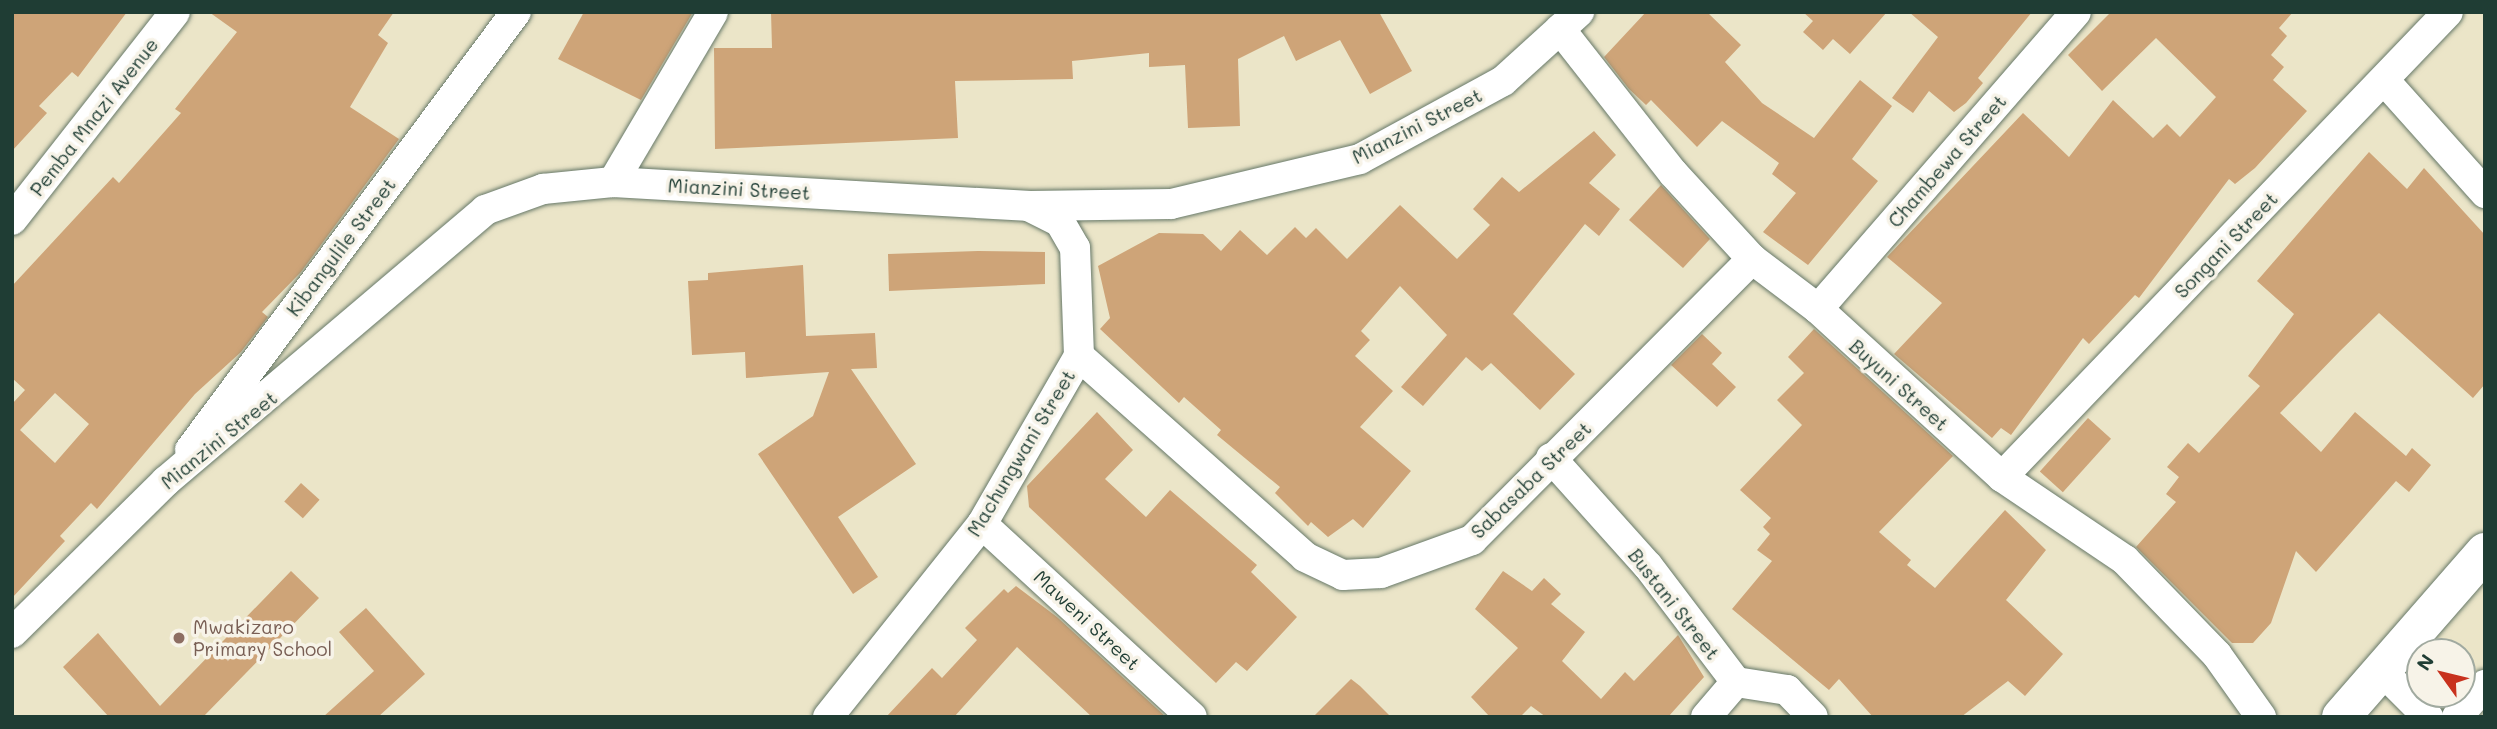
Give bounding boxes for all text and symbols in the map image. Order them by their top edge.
street label: Pemba Mnazi Avenue [25,33,163,201]
street label: Mianzini Street [1348,83,1486,169]
street label: Chambewa Street [1883,90,2011,232]
street label: Kibangulile Street [282,173,400,321]
street label: Mianzini Street [667,174,811,204]
street label: Songani Street [2170,187,2282,303]
street label: Buyuni Street [1845,335,1953,435]
street label: Machungwani Street [962,366,1080,540]
street label: Mianzini Street [156,386,282,494]
street label: Sabasaba Street [1466,417,1596,543]
street label: Bustani Street [1624,544,1724,664]
street label: Maweni Street [1029,565,1145,675]
place label: Mwakizaro Primary School [193,616,332,660]
marker: Mwakizaro Primary School [171,630,187,646]
north arrow [2406,638,2476,708]
text: N [2410,649,2439,675]

